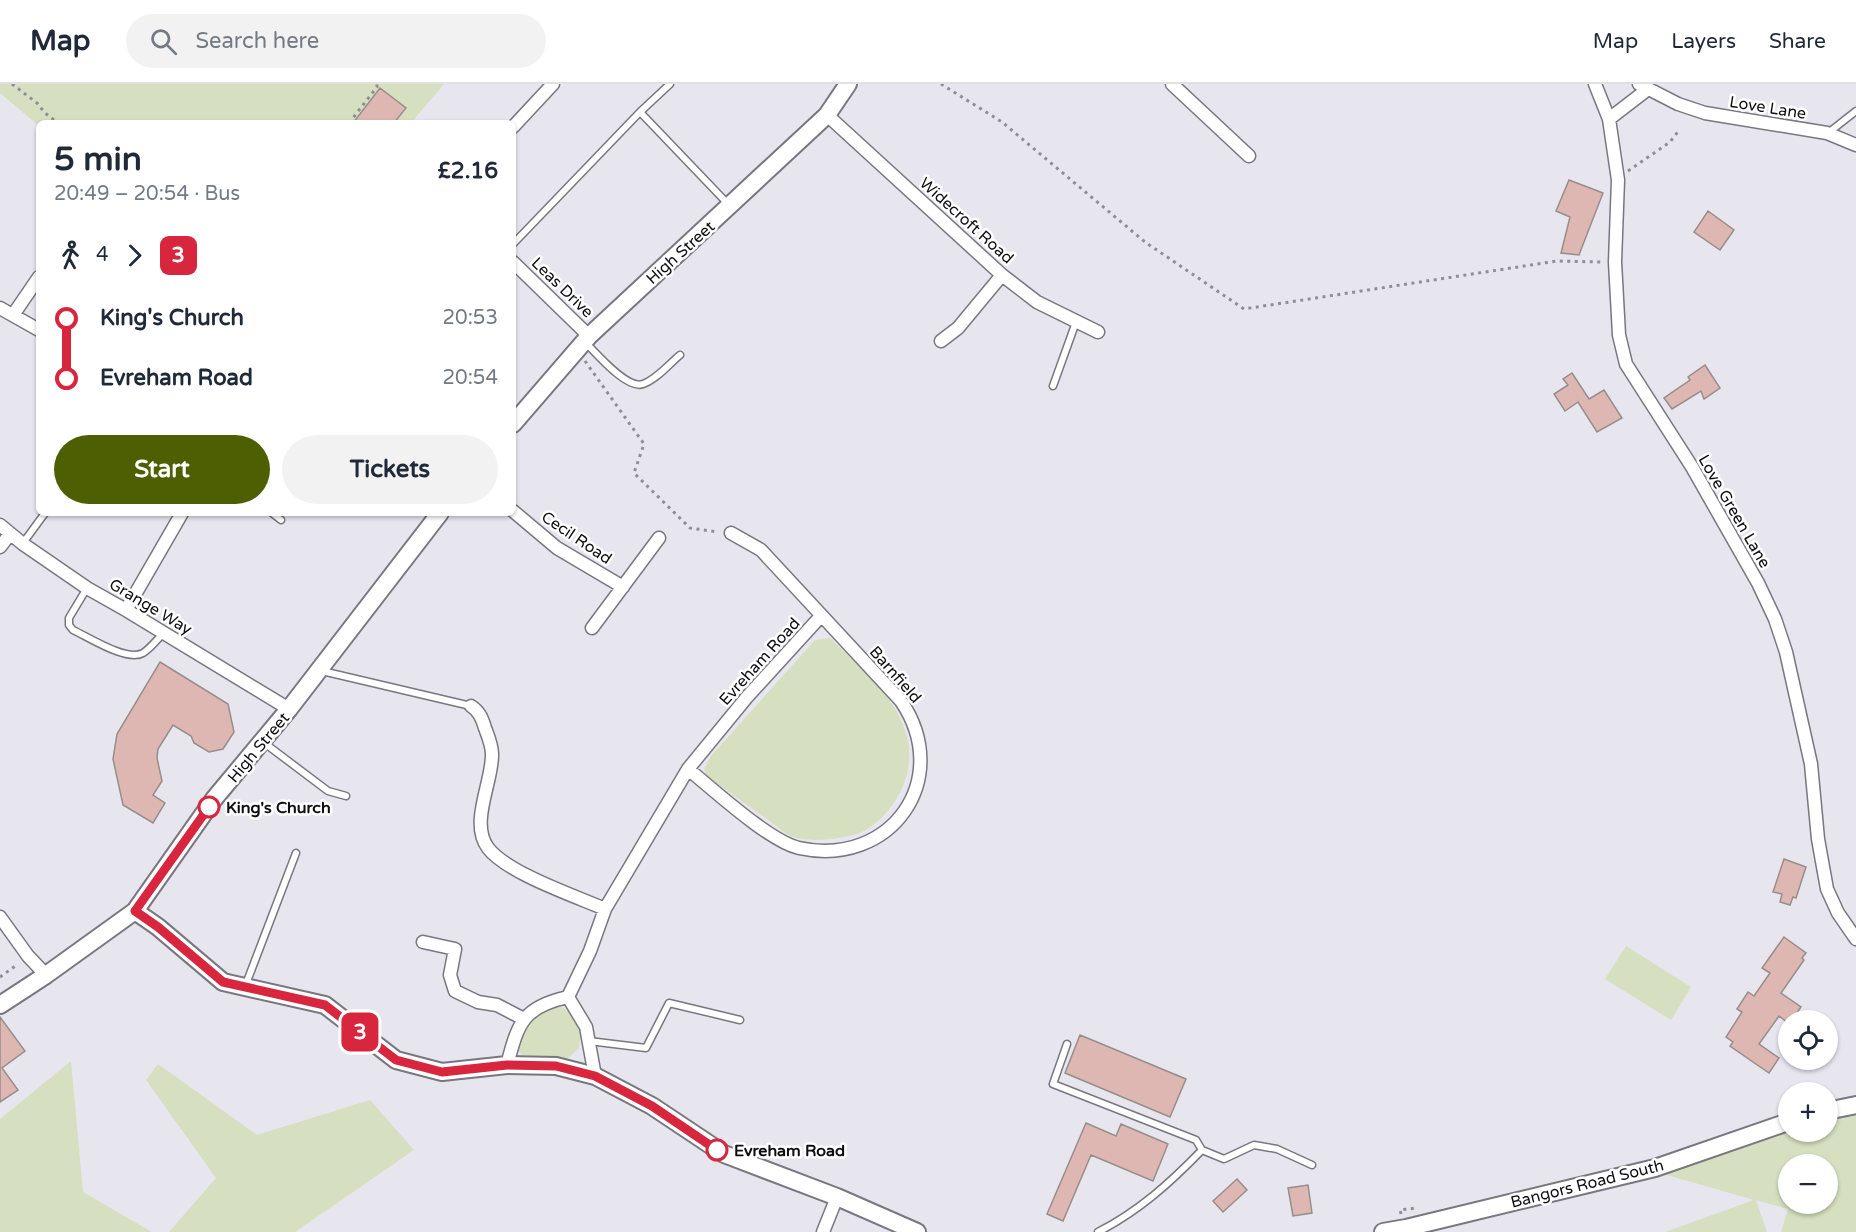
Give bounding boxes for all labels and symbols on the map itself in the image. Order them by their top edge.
street label: Love Lane [1728,92,1808,124]
street label: Widecroft Road [915,173,1017,268]
street label: High Street [642,217,719,289]
street label: Leas Drive [527,253,597,322]
street label: Love Green Lane [1694,451,1775,572]
street label: Cecil Road [537,507,616,569]
street label: Grange Way [105,574,196,640]
street label: Evreham Road [715,614,804,710]
street label: Barnfield [865,642,925,707]
street label: High Street [224,708,294,787]
marker: King's Church [198,796,220,818]
place label: King's Church [226,798,331,818]
line badge: 3 [340,1012,380,1052]
marker: Evreham Road [706,1139,728,1161]
place label: Evreham Road [734,1141,845,1161]
street label: Bangors Road South [1509,1155,1666,1213]

